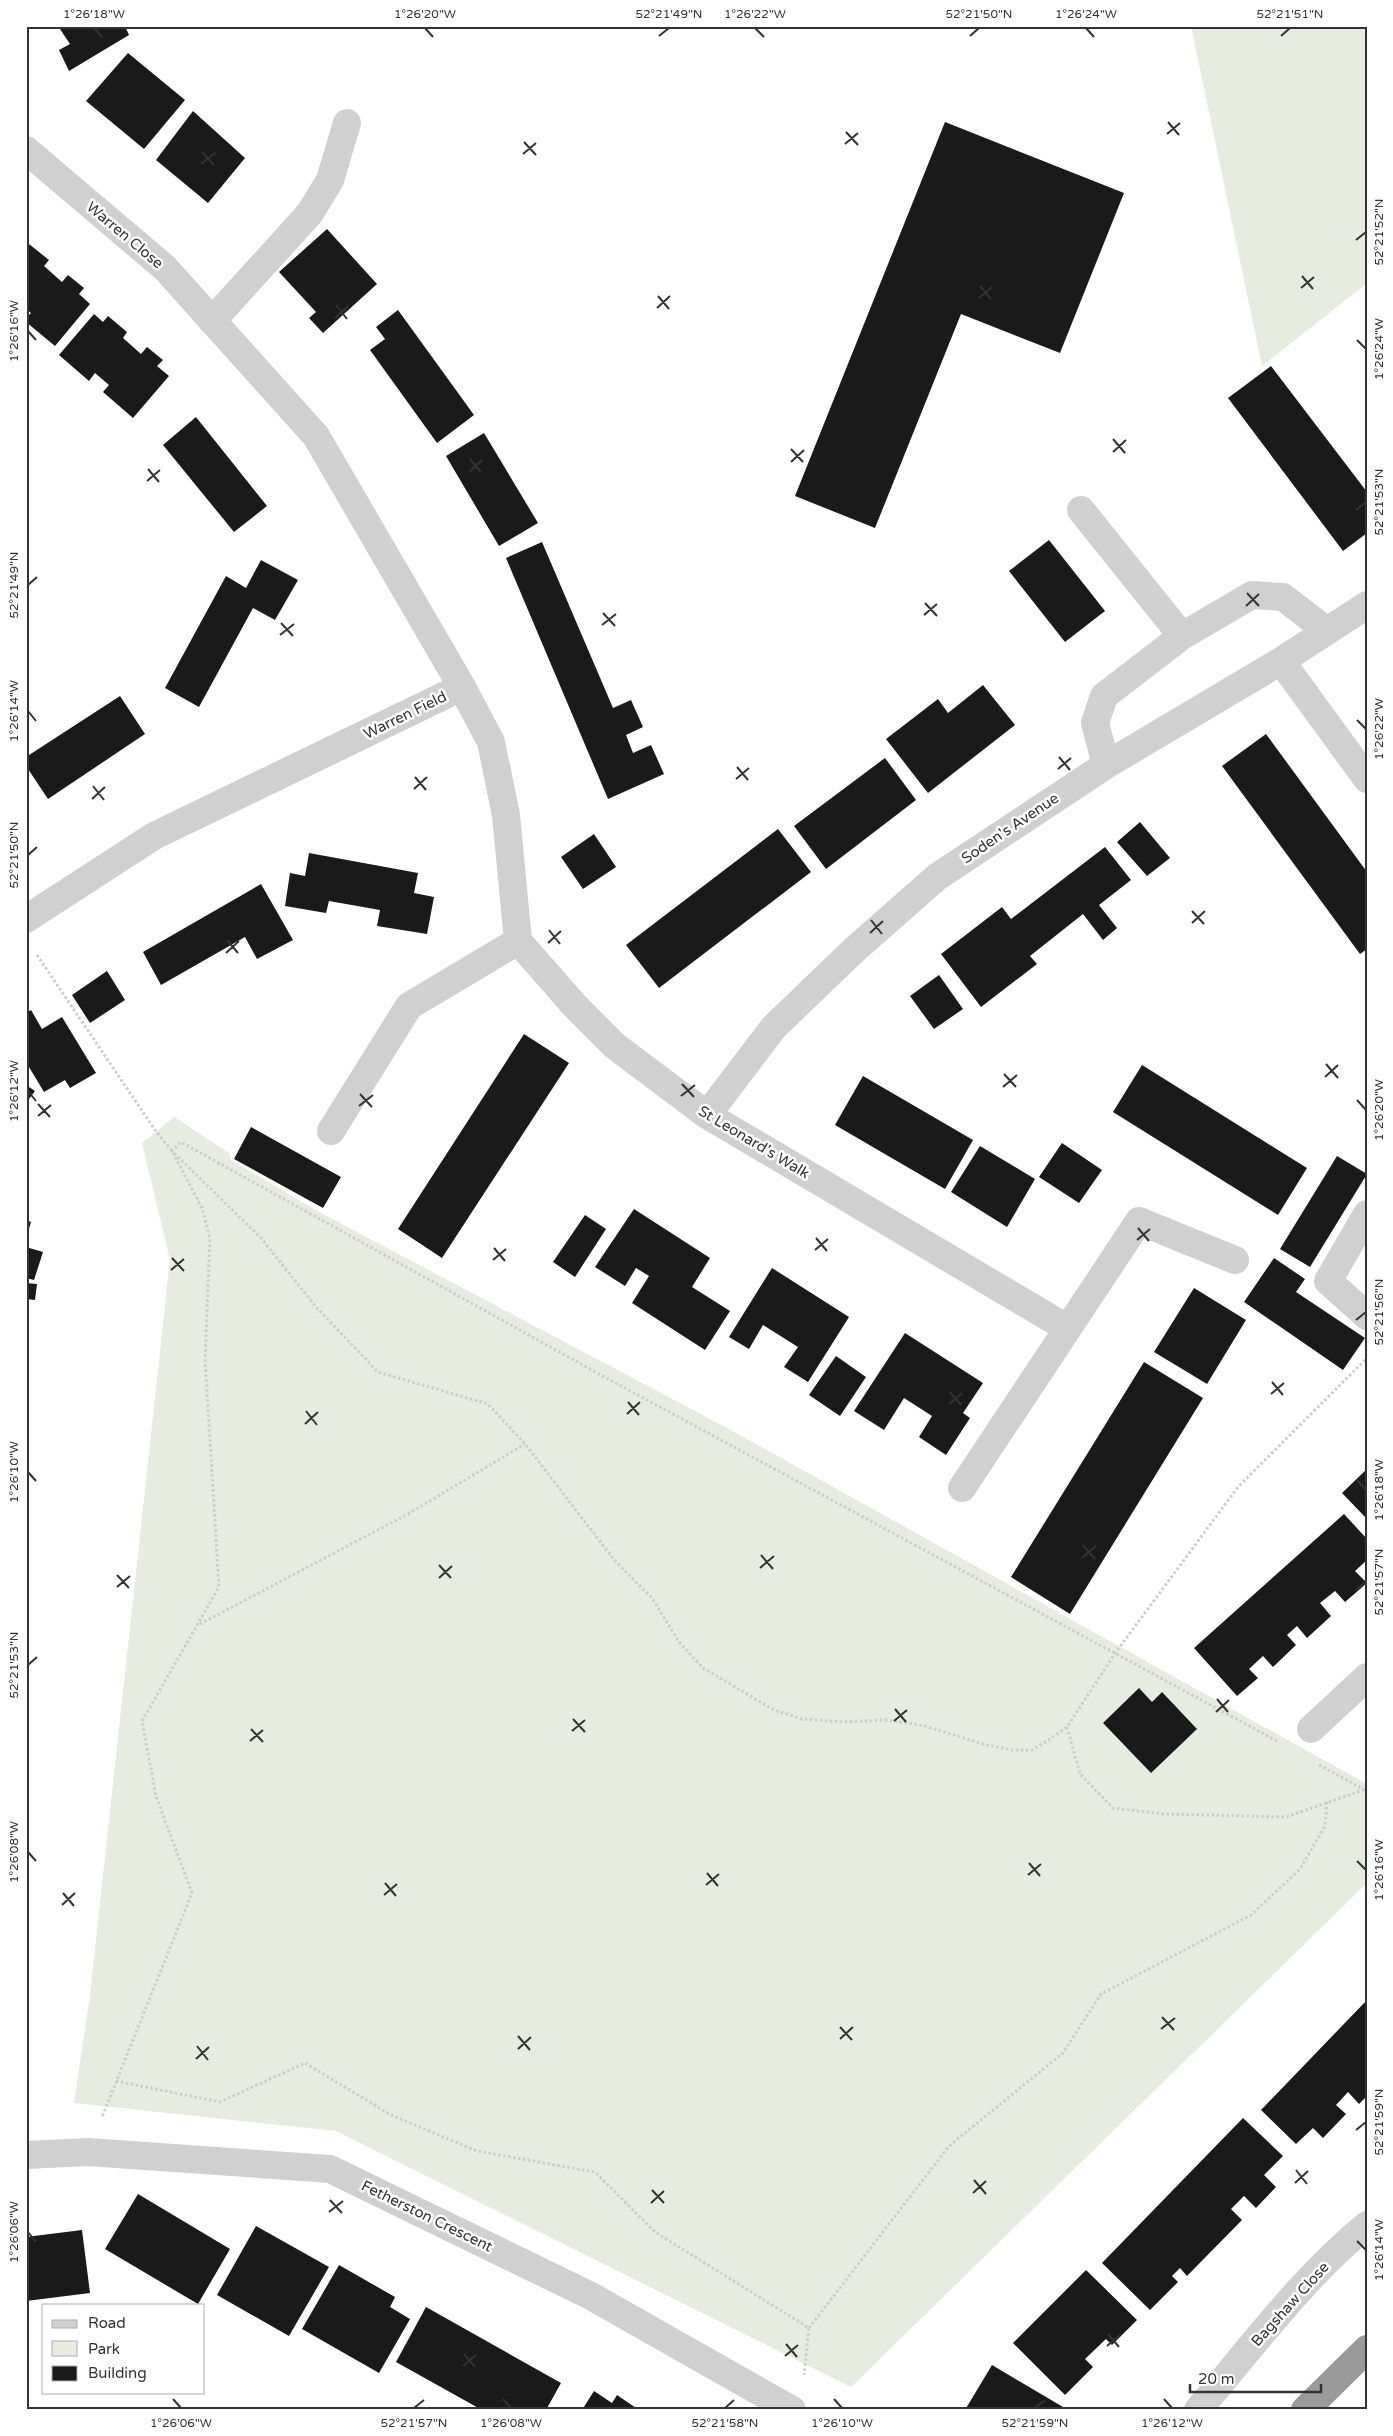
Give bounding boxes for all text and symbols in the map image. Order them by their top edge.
text: 1°26'18"W [63,7,125,21]
text: 1°26'20"W [394,7,456,21]
text: 52°21'49"N [636,7,703,21]
text: 1°26'22"W [724,7,786,21]
text: 52°21'50"N [946,7,1013,21]
text: 1°26'24"W [1055,7,1117,21]
text: 52°21'51"N [1257,7,1324,21]
street label: Warren Close [83,198,167,272]
text: 52°21'52"N [1372,199,1386,266]
text: 1°26'16"W [7,300,21,362]
text: 1°26'24"W [1372,318,1386,380]
text: 52°21'53"N [1372,469,1386,536]
text: 52°21'49"N [7,552,21,619]
text: 1°26'14"W [7,680,21,742]
street label: Warren Field [361,687,449,743]
text: 1°26'22"W [1372,698,1386,760]
street label: Soden's Avenue [958,789,1062,867]
text: 52°21'50"N [7,822,21,889]
text: 1°26'12"W [7,1060,21,1122]
text: 1°26'20"W [1372,1079,1386,1141]
street label: St Leonard's Walk [695,1102,813,1182]
text: 52°21'56"N [1372,1279,1386,1346]
text: 1°26'10"W [7,1441,21,1503]
text: 1°26'18"W [1372,1459,1386,1521]
text: 52°21'57"N [1372,1549,1386,1616]
text: 52°21'53"N [7,1632,21,1699]
text: 1°26'08"W [7,1821,21,1883]
text: 1°26'16"W [1372,1839,1386,1901]
text: 52°21'59"N [1372,2089,1386,2156]
street label: Fetherston Crescent [358,2176,496,2256]
text: 1°26'06"W [7,2201,21,2263]
text: 1°26'14"W [1372,2219,1386,2281]
street label: Bagshaw Close [1247,2258,1333,2350]
legend [42,2304,205,2394]
text: Road [88,2314,126,2332]
text: Park [88,2340,120,2358]
scale bar [1190,2361,1322,2393]
text: Building [88,2364,147,2382]
text: 20 m [1198,2370,1235,2388]
text: 1°26'06"W [150,2416,212,2430]
text: 52°21'57"N [381,2416,448,2430]
text: 1°26'08"W [480,2416,542,2430]
text: 52°21'58"N [692,2416,759,2430]
text: 1°26'10"W [811,2416,873,2430]
text: 52°21'59"N [1002,2416,1069,2430]
text: 1°26'12"W [1141,2416,1203,2430]

